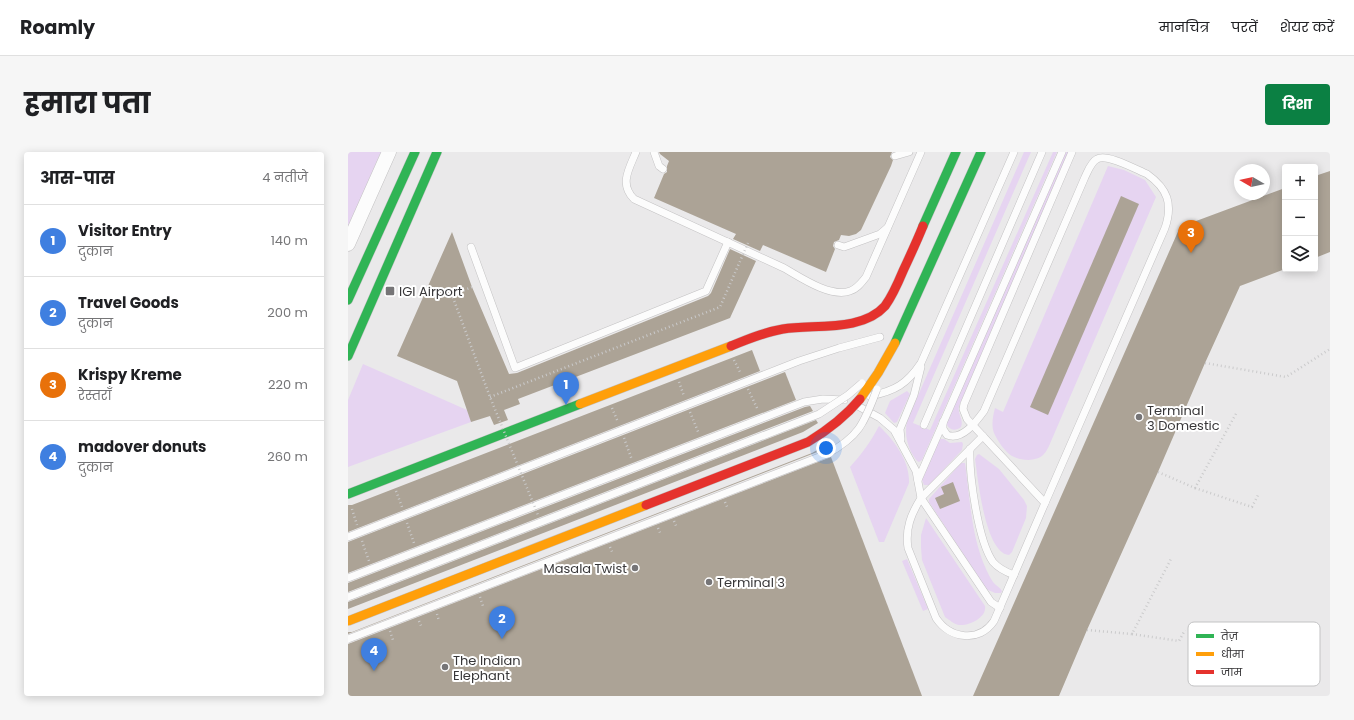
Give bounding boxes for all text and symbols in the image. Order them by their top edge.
text: Roamly [20,14,95,41]
text: मानचित्र [1159,17,1209,37]
text: परतें [1231,17,1258,37]
text: शेयर करें [1280,17,1334,37]
text: हमारा पता [24,84,150,123]
button: दिशा [1265,84,1330,125]
north arrow [1234,164,1270,200]
map controls [1282,164,1318,272]
button: + [1282,164,1318,200]
text: आस-पास [40,166,115,190]
text: 4 नतीजे [262,168,308,187]
button: − [1282,200,1318,236]
text: Visitor Entry [78,220,172,241]
pin: 3 [1178,220,1204,253]
text: 1 [51,231,55,250]
text: 140 m [271,231,308,250]
button: layers [1282,236,1318,272]
text: दुकान [78,242,113,261]
place label: IGI Airport [399,282,463,301]
marker: IGI Airport [384,285,396,297]
text: Travel Goods [78,292,179,313]
text: 2 [49,303,57,322]
text: 200 m [267,303,308,322]
text: दुकान [78,314,113,333]
text: Krispy Kreme [78,364,182,385]
pin: 1 [553,372,579,405]
text: 3 [49,375,57,394]
text: 220 m [268,375,308,394]
text: रेस्तराँ [78,386,112,405]
place label: Terminal 3 Domestic [1147,401,1220,435]
marker: Terminal 3 Domestic [1134,412,1144,422]
text: madover donuts [78,436,206,457]
your location [816,438,836,458]
text: 4 [49,447,57,466]
text: 260 m [267,447,308,466]
text: दुकान [78,458,113,477]
place label: Masala Twist [544,559,627,578]
marker: Masala Twist [630,563,640,573]
place label: Terminal 3 [717,573,785,592]
marker: Terminal 3 [704,577,714,587]
pin: 2 [489,606,515,639]
legend [1188,622,1320,686]
text: तेज़ [1220,628,1239,644]
pin: 4 [361,638,387,671]
text: धीमा [1221,646,1245,662]
place label: The Indian Elephant [453,651,521,685]
marker: The Indian Elephant [440,662,450,672]
text: जाम [1220,664,1242,680]

